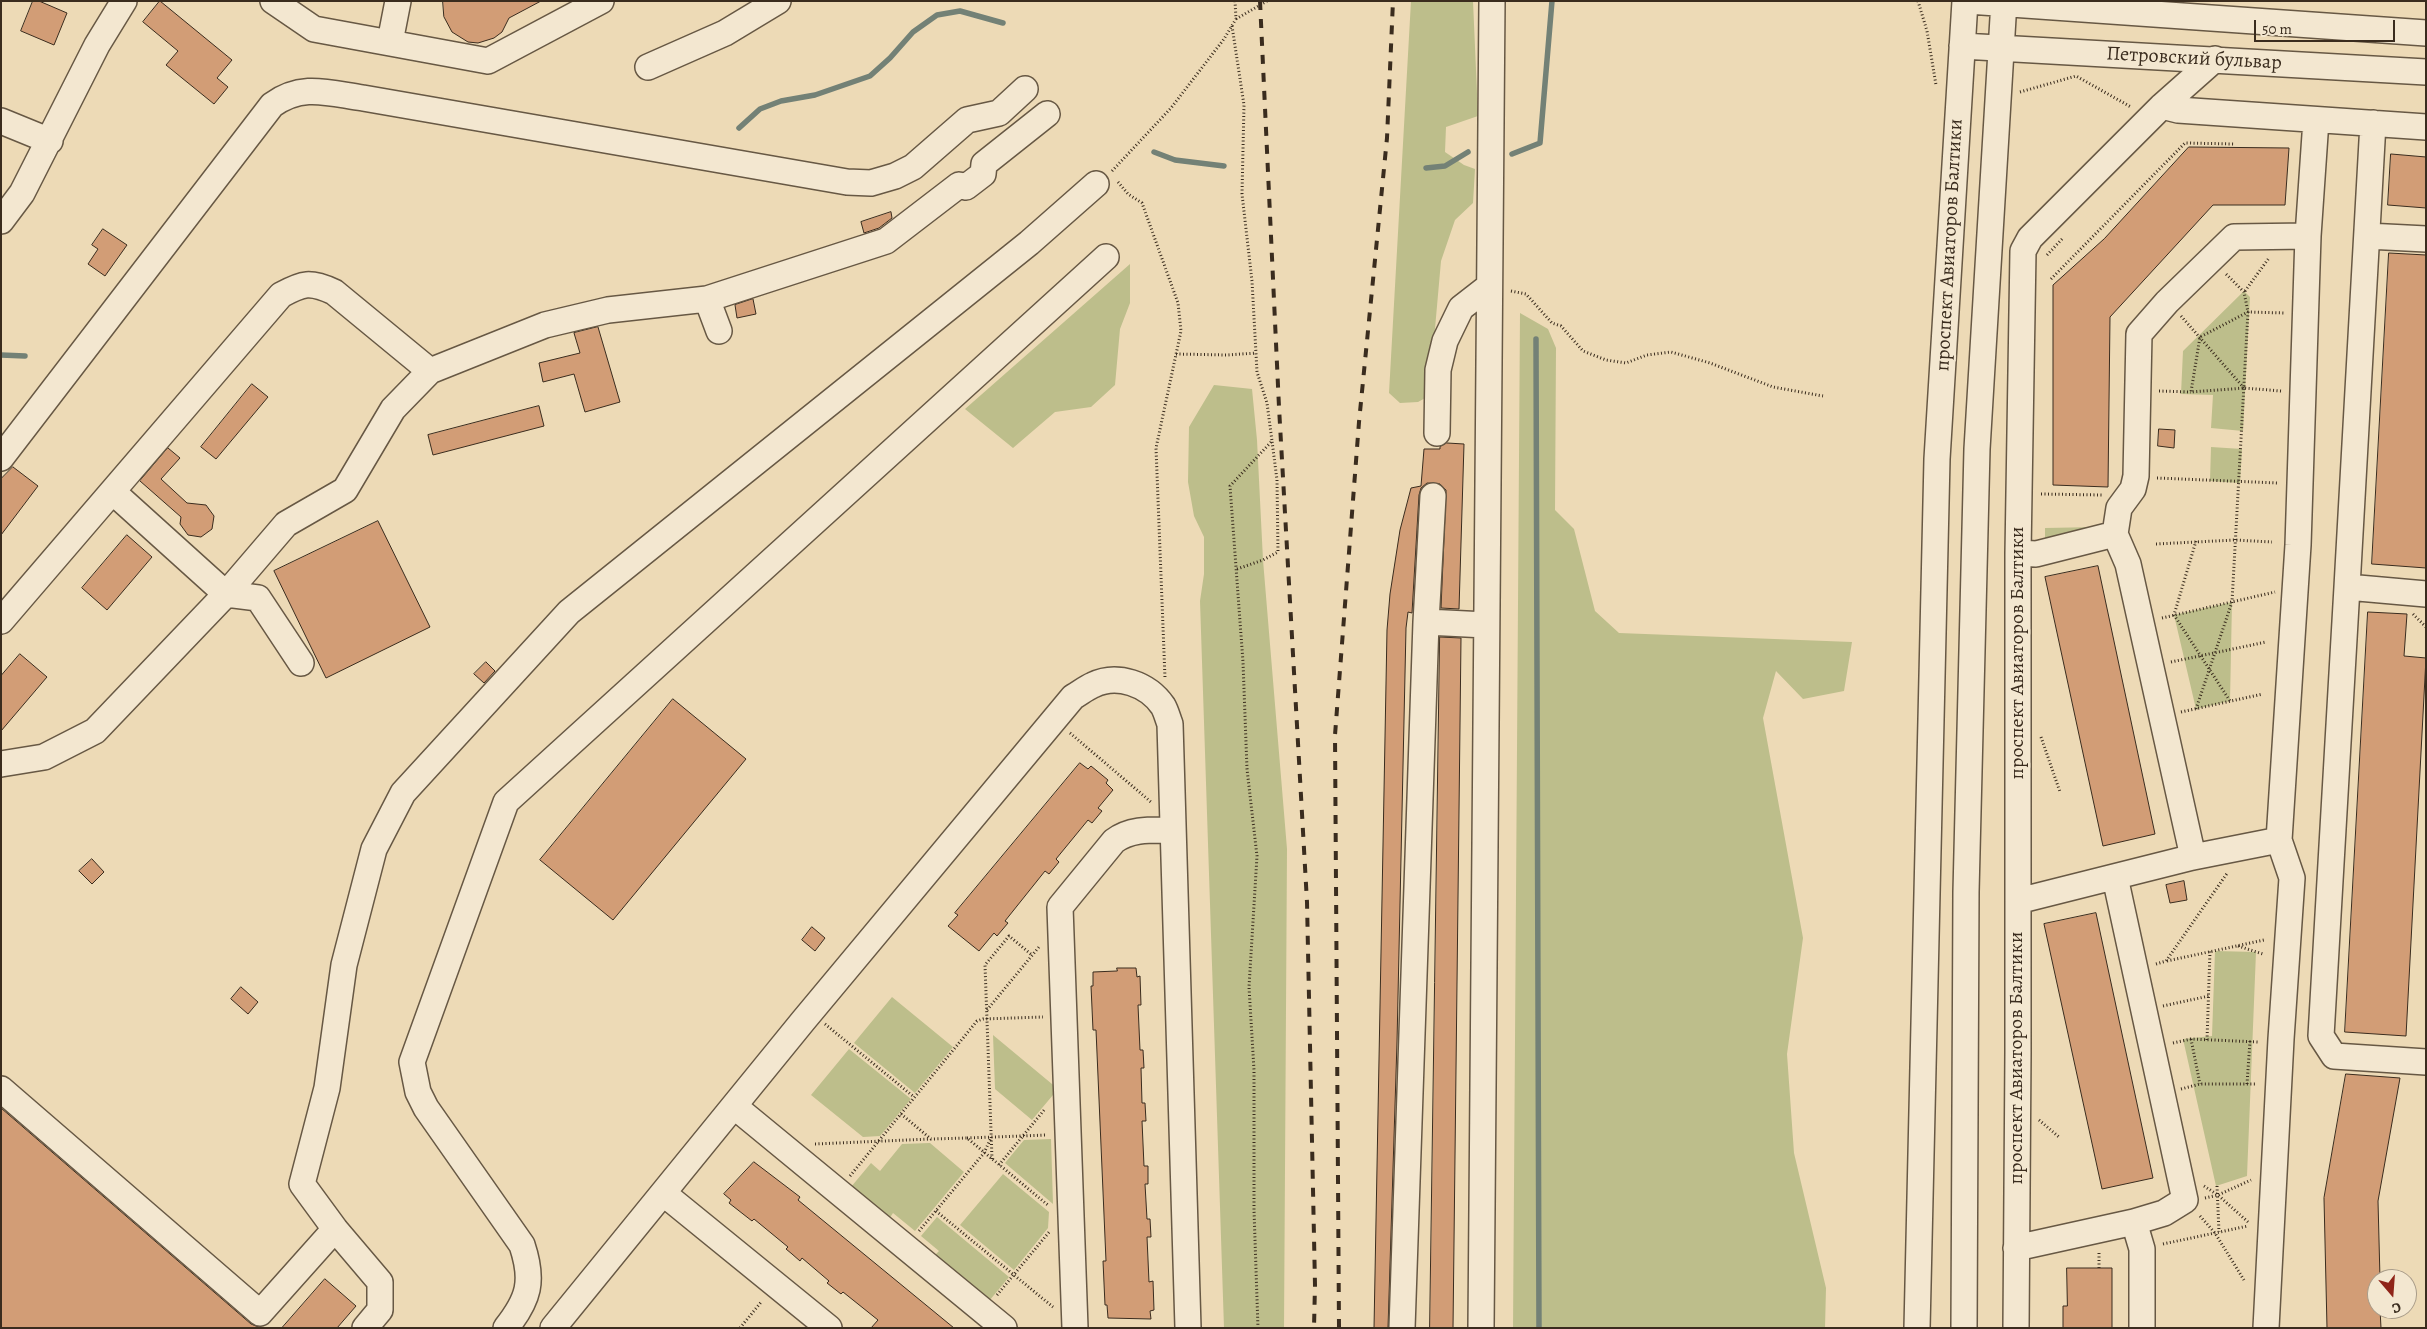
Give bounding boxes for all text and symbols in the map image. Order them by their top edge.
scale bar [2257,10,2398,42]
text: 50 m [2262,19,2292,39]
street label: Петровский бульвар [2106,42,2282,76]
street label: проспект Авиаторов Балтики [1931,118,1969,372]
street label: проспект Авиаторов Балтики [2006,527,2030,779]
street label: проспект Авиаторов Балтики [2005,932,2029,1184]
north arrow [2367,1269,2417,1319]
text: С [2389,1297,2404,1318]

